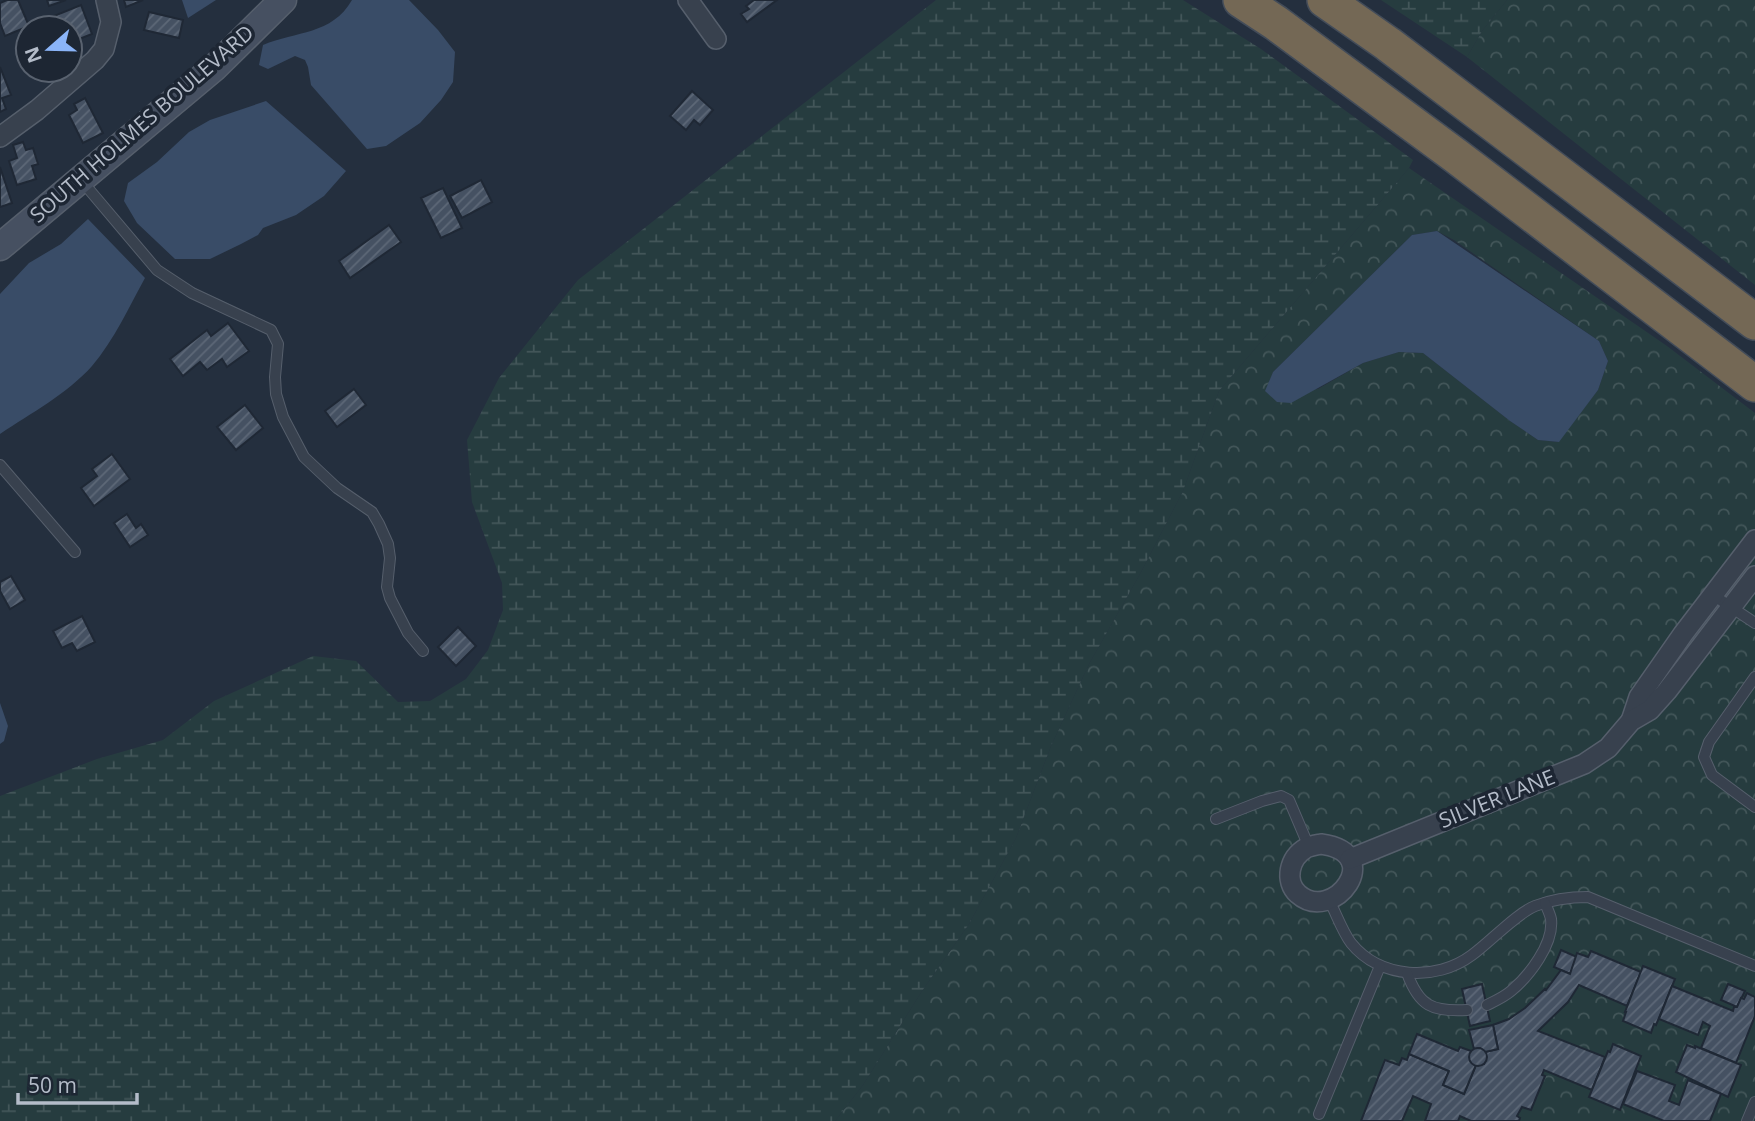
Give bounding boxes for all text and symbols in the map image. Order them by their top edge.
north arrow [14,14,84,84]
street label: SOUTH HOLMES BOULEVARD [24,18,259,228]
text: N [18,43,48,67]
street label: SILVER LANE [1435,762,1559,834]
scale bar [18,1062,136,1106]
text: 50 m [28,1071,77,1099]

